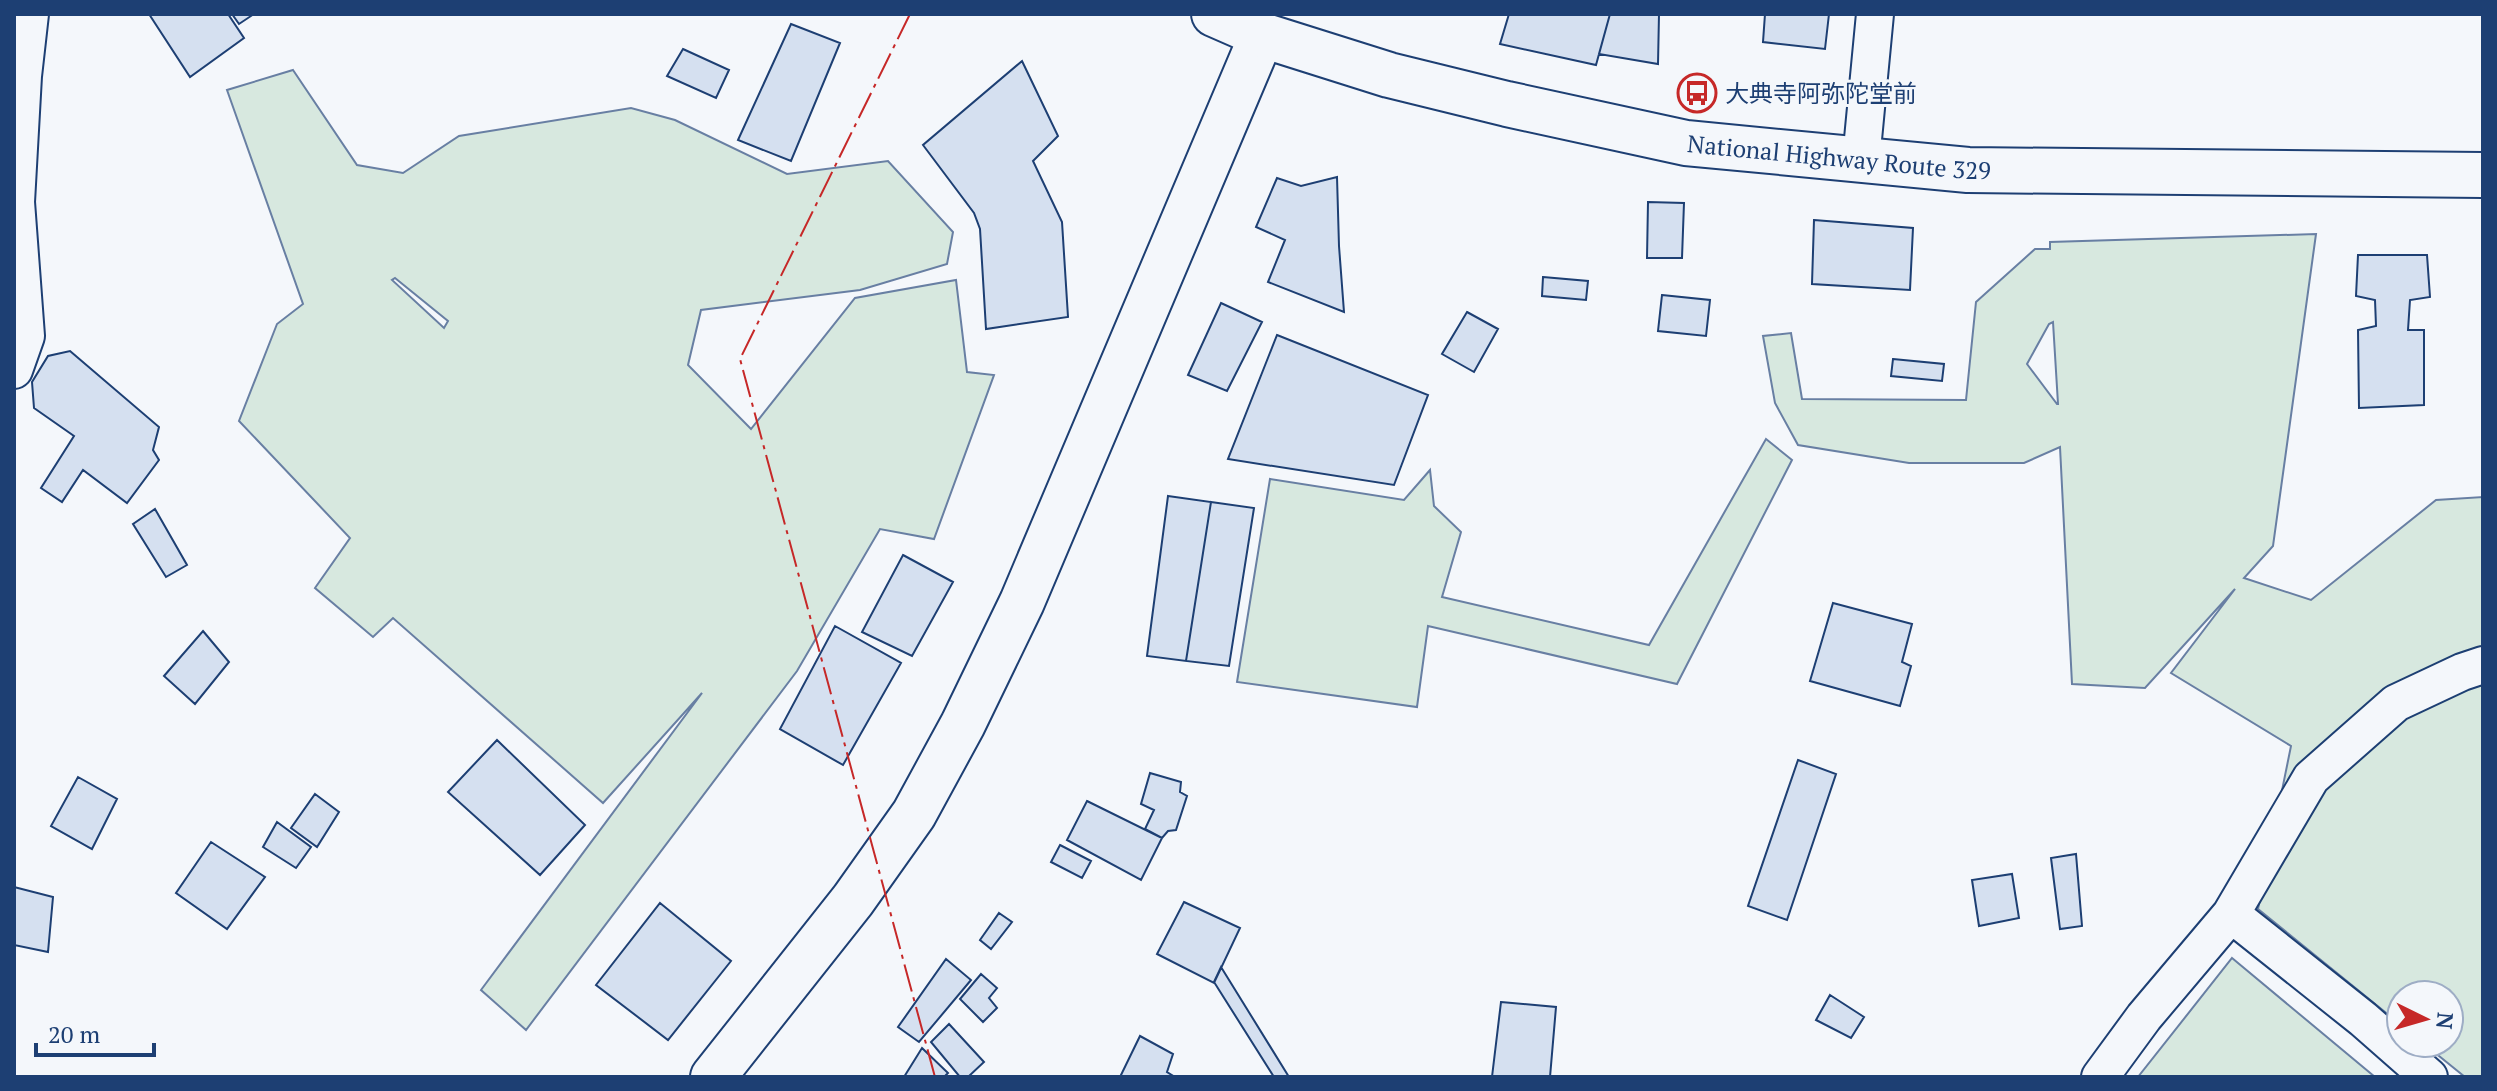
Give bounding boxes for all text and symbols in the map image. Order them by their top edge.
bus stop icon: 大典寺阿弥陀堂前 [1676,72,1718,114]
place label: 大典寺阿弥陀堂前 [1725,77,1917,109]
street label: National Highway Route 329 [1686,127,1991,186]
north arrow [2385,979,2465,1059]
scale bar [36,1007,154,1057]
text: N [2430,1011,2461,1031]
text: 20 m [48,1018,100,1050]

